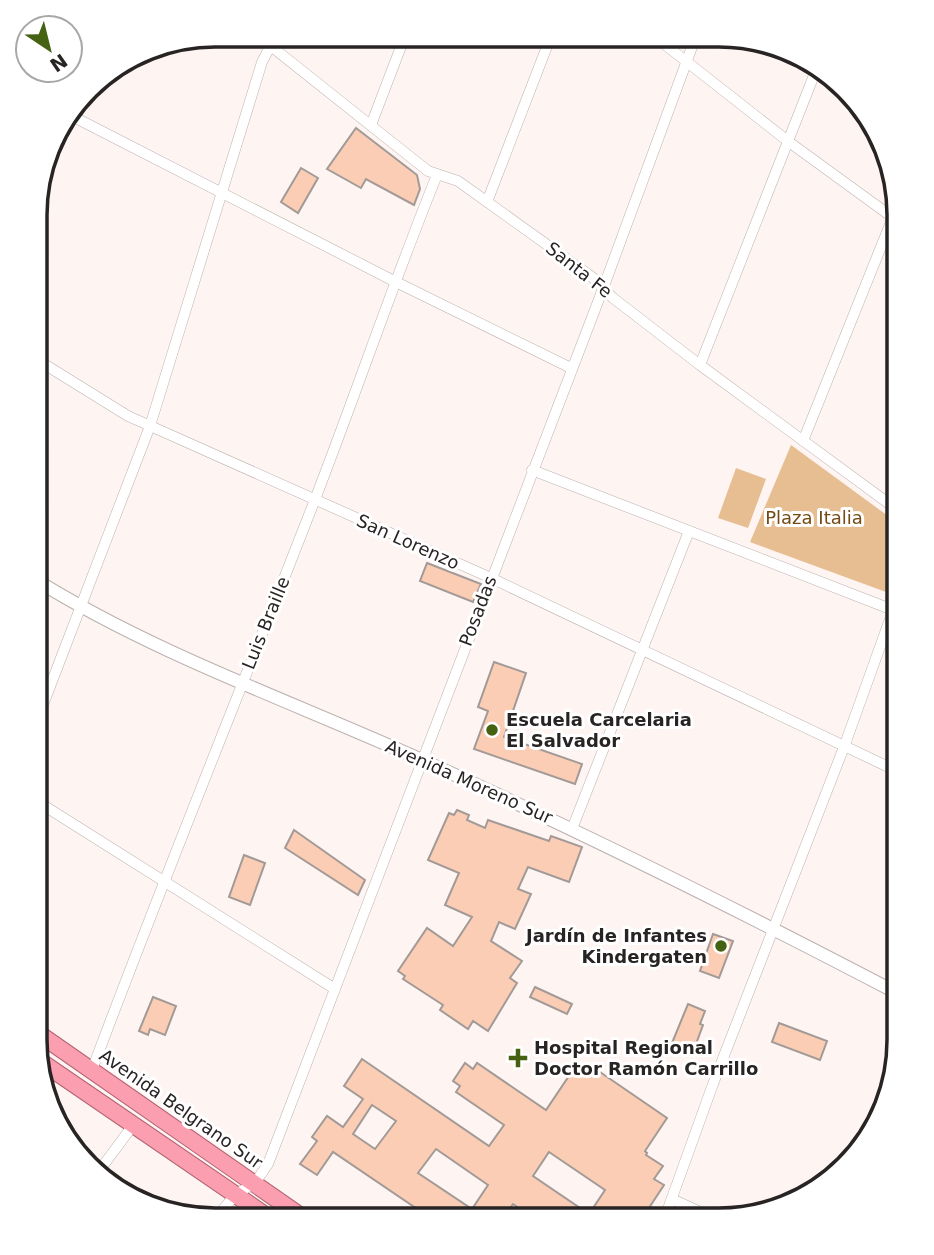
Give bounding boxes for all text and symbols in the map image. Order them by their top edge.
north arrow [14,14,84,84]
text: N [46,49,72,76]
street label: Santa Fe [542,237,617,302]
park label: Plaza Italia [765,507,863,528]
street label: San Lorenzo [354,510,463,574]
street label: Luis Braille [237,573,294,672]
street label: Posadas [455,573,501,649]
place label: Escuela Carcelaria El Salvador [506,709,692,751]
marker: Escuela Carcelaria El Salvador [484,722,500,738]
street label: Avenida Moreno Sur [382,735,556,828]
place label: Jardín de Infantes Kindergaten [524,925,707,967]
marker: Jardín de Infantes Kindergaten [713,938,729,954]
place label: Hospital Regional Doctor Ramón Carrillo [534,1037,758,1079]
street label: Avenida Belgrano Sur [96,1044,267,1173]
marker: Hospital Regional Doctor Ramón Carrillo [508,1048,528,1068]

